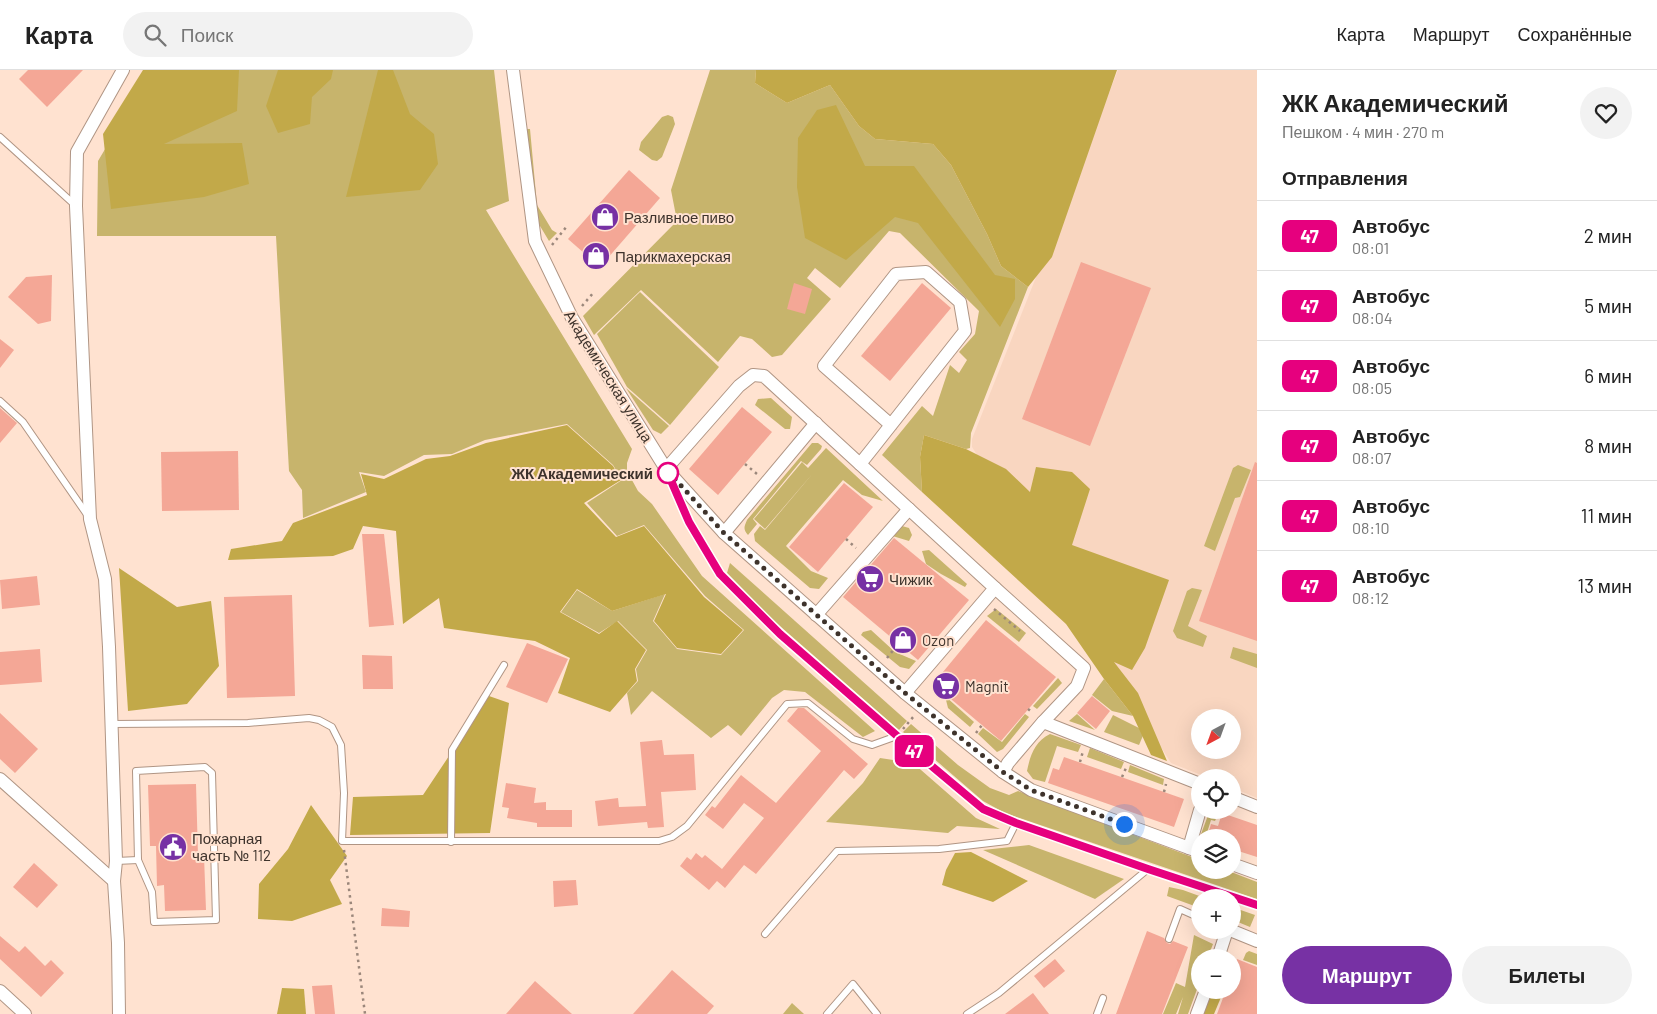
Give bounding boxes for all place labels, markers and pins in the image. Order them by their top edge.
shop icon: Разливное пиво [590,202,620,232]
place label: Разливное пиво [624,208,734,226]
shop icon: Парикмахерская [581,241,611,271]
place label: Парикмахерская [615,247,731,265]
marker: ЖК Академический [657,462,679,484]
place label: ЖК Академический [510,464,653,482]
supermarket icon: Чижик [855,564,885,594]
place label: Чижик [889,570,933,588]
shop icon: Ozon [888,625,918,655]
place label: Ozon [922,631,954,649]
supermarket icon: Magnit [931,671,961,701]
place label: Magnit [965,677,1009,695]
place label: Пожарная часть № 112 [192,829,271,864]
public building icon: Пожарная часть № 112 [158,832,188,862]

